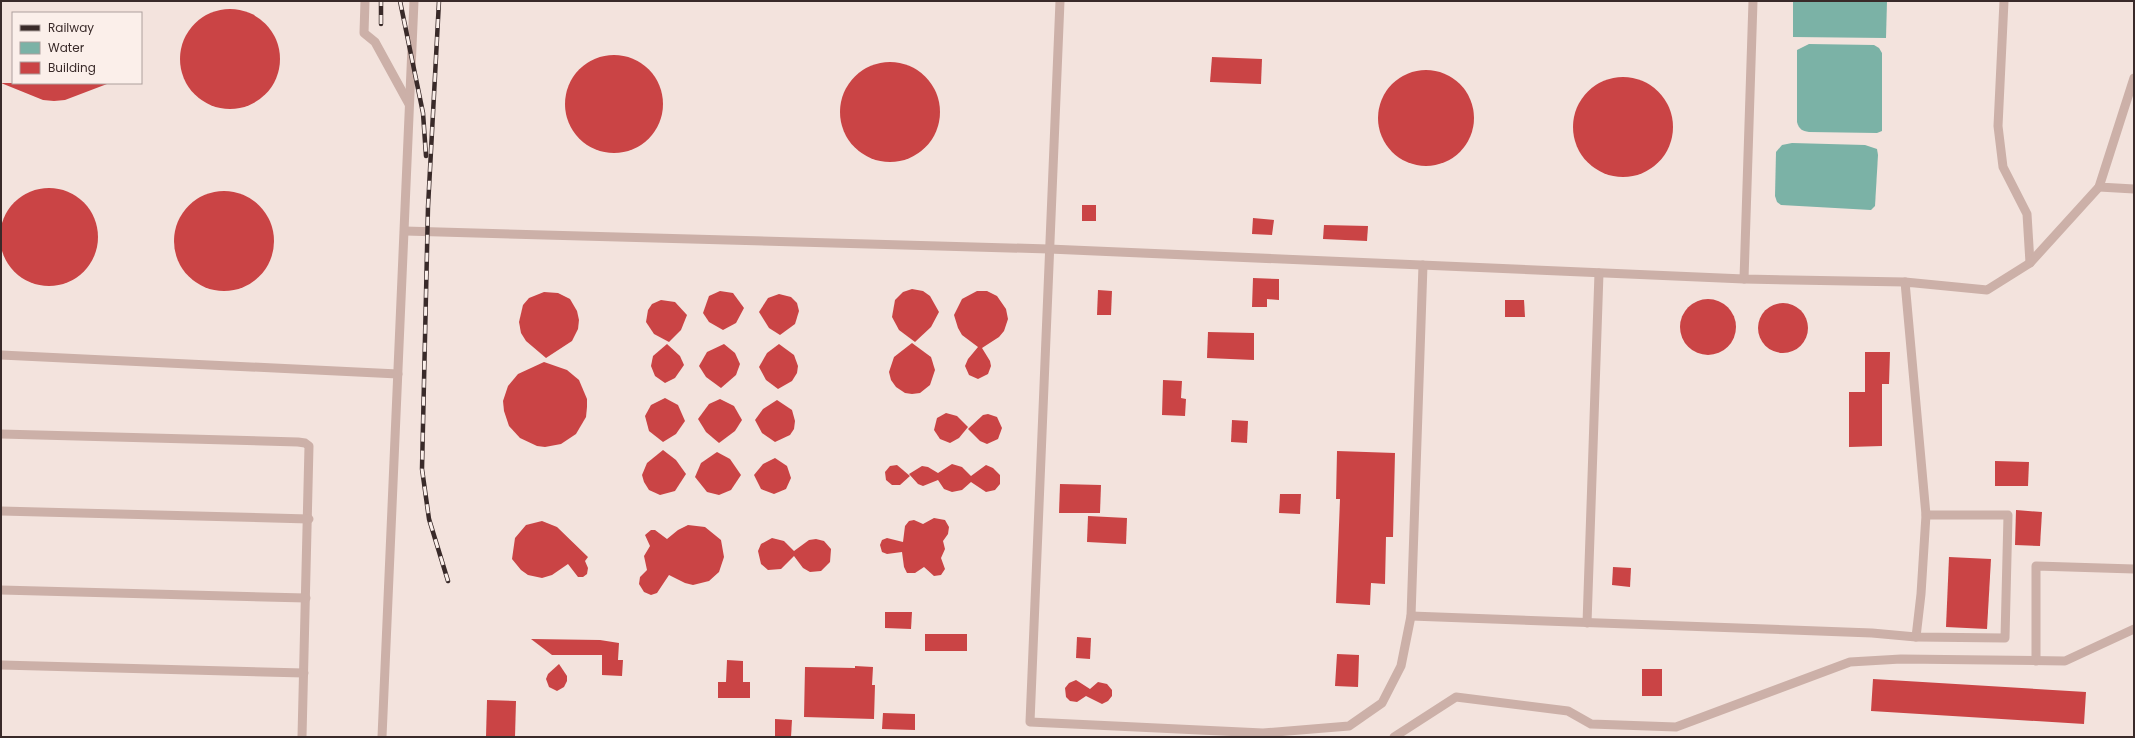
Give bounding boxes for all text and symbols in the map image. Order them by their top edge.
legend [12,12,142,84]
text: Railway [48,19,94,36]
text: Water [48,39,85,56]
text: Building [48,59,96,76]

